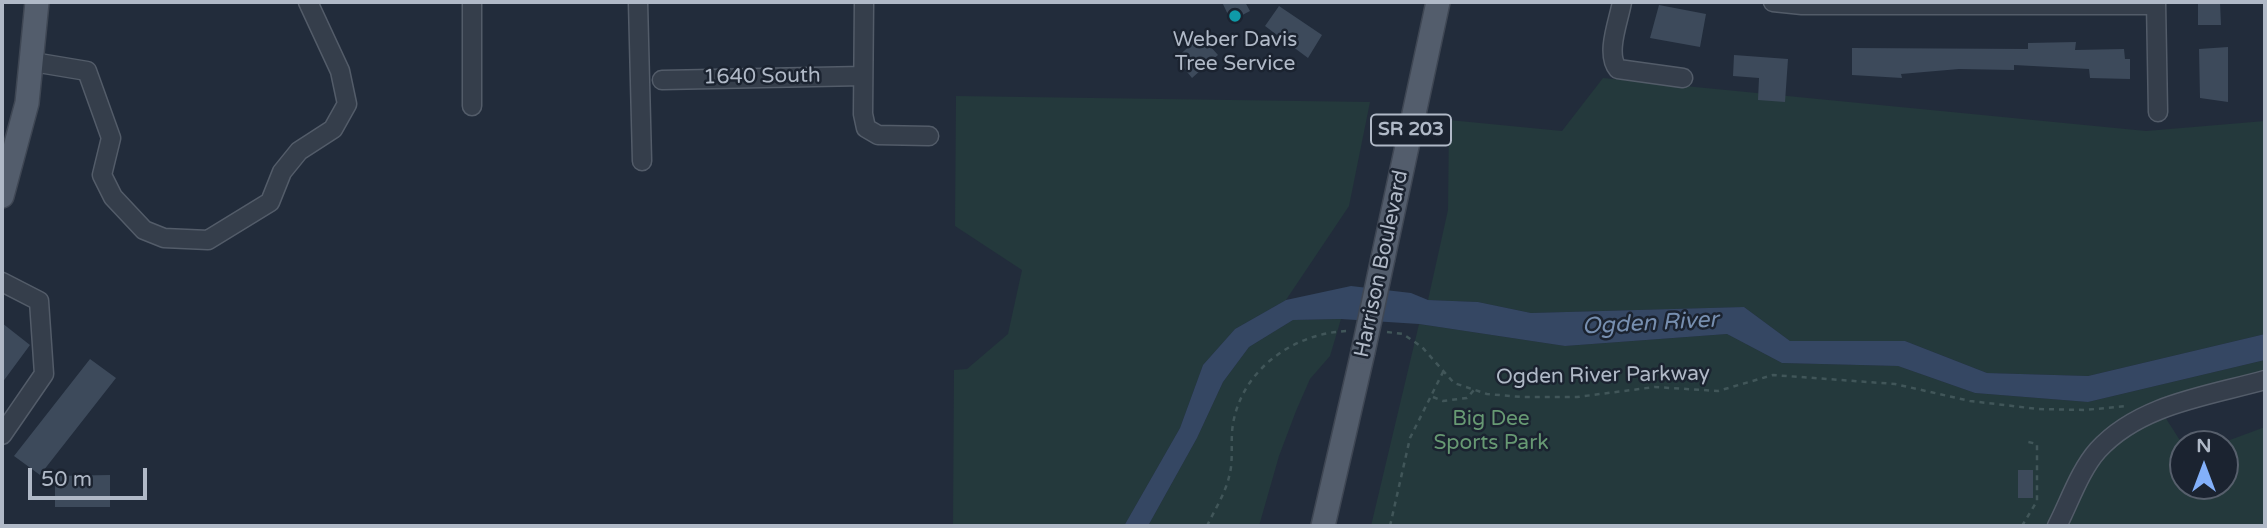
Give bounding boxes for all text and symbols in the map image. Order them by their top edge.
marker: Weber Davis Tree Service [1227,8,1243,24]
place label: Weber Davis Tree Service [1173,27,1297,77]
street label: 1640 South [703,63,821,91]
road number: SR 203 [1371,114,1451,146]
street label: Harrison Boulevard [1350,168,1414,360]
water label: Ogden River [1581,307,1719,341]
street label: Ogden River Parkway [1496,362,1710,390]
park label: Big Dee Sports Park [1433,406,1549,456]
north arrow [2169,430,2239,500]
text: N [2196,435,2212,457]
scale bar [32,454,150,498]
text: 50 m [41,467,92,492]

